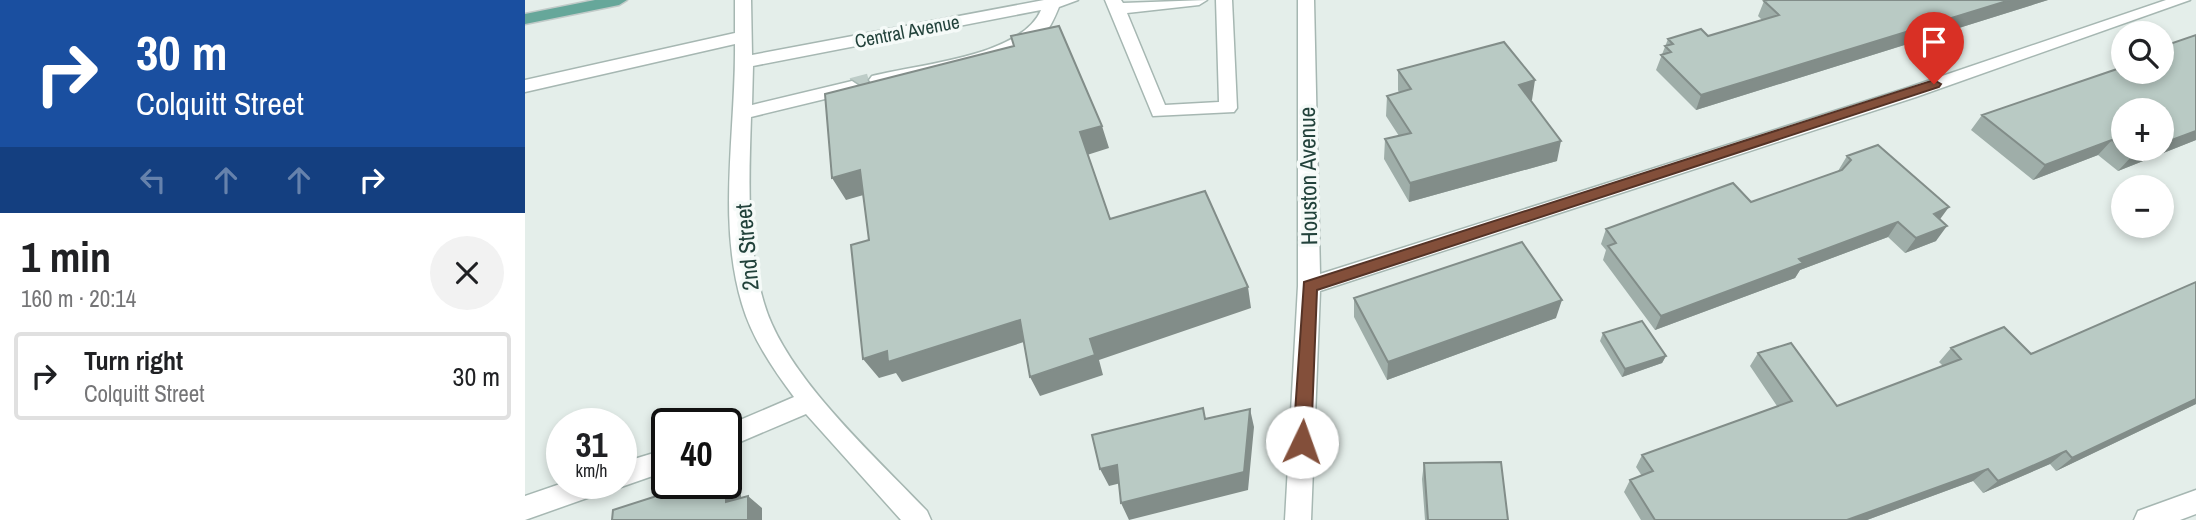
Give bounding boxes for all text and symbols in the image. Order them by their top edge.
street label: Central Avenue [852,8,962,54]
pin [1904,12.0,1964,84]
text: 30 m [136,19,228,85]
map controls [2111,21,2174,238]
button: search [2111,21,2174,84]
icon: arrive [1915,23,1953,61]
icon: right [21,28,112,119]
text: Colquitt Street [136,82,304,125]
button: + [2111,98,2174,161]
street label: Houston Avenue [1291,107,1324,245]
icon: left [134,161,172,199]
icon: ahead [207,161,245,199]
icon: ahead [280,161,318,199]
icon: right [353,161,391,199]
button: − [2111,175,2174,238]
street label: 2nd Street [727,202,766,292]
text: 1 min [21,229,111,285]
button: close [430,236,504,310]
text: 160 m · 20:14 [21,283,136,314]
text: Turn right [84,343,183,378]
icon: right [25,357,63,395]
text: 30 m [453,359,500,394]
text: Colquitt Street [84,378,205,409]
position arrow [1265,405,1339,479]
speed limit sign: 40 [651,408,742,499]
text: 31 [576,421,607,468]
text: km/h [576,458,608,483]

